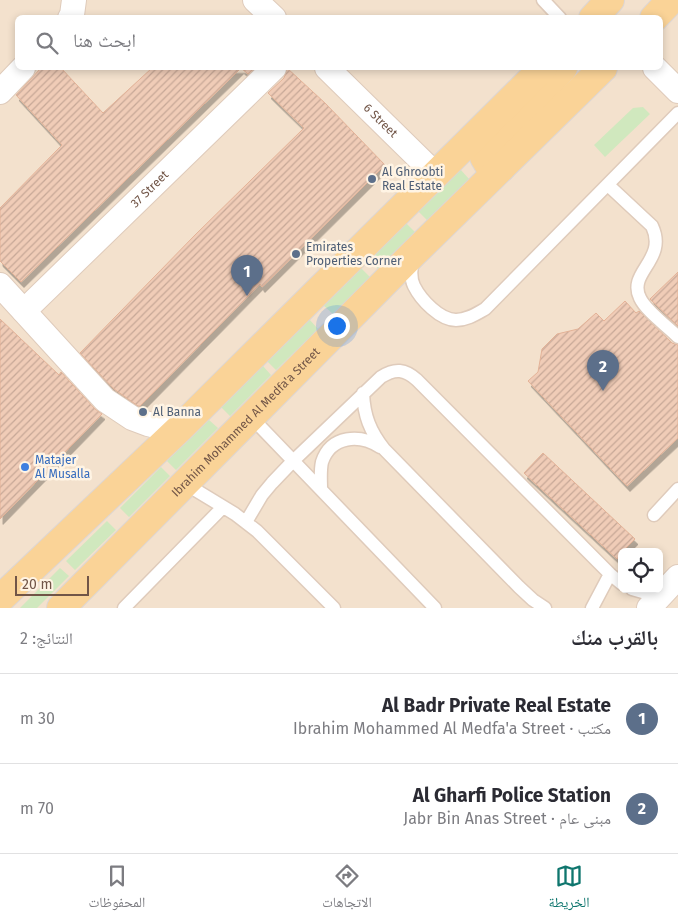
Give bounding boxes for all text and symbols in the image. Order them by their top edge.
search box [15,15,663,70]
icon: search [33,29,61,57]
text: ابحث هنا [73,29,136,52]
street label: 6 Street [361,101,401,141]
place label: Al Ghroobti Real Estate [382,165,443,193]
street label: 37 Street [128,167,172,210]
marker: Al Ghroobti Real Estate [366,173,378,185]
place label: Emirates Properties Corner [306,240,402,268]
marker: Emirates Properties Corner [290,248,302,260]
pin: 1 [231,255,263,296]
your location [324,313,350,339]
street label: Ibrahim Mohammed Al Medfa'a Street [169,344,323,500]
pin: 2 [587,350,619,391]
place label: Al Banna [153,405,201,419]
marker: Al Banna [137,406,149,418]
place label: Matajer Al Musalla [35,453,90,481]
marker: Matajer Al Musalla [19,461,31,473]
map controls [618,548,663,593]
button: locate [618,548,663,593]
scale bar [15,573,89,596]
text: 20 m [22,576,52,593]
text: بالقرب منك [571,625,658,651]
text: النتائج: 2 [20,629,73,648]
text: Al Badr Private Real Estate [382,694,611,717]
text: 30 m [20,709,55,728]
text: 1 [638,709,646,728]
text: مكتب · Ibrahim Mohammed Al Medfa'a Street [293,719,611,738]
text: Al Gharfi Police Station [413,784,611,807]
text: 70 m [20,799,54,818]
text: 2 [638,799,646,818]
text: مبنى عام · Jabr Bin Anas Street [403,809,611,828]
tab: المحفوظات [88,862,145,916]
tab: الاتجاهات [322,862,372,916]
tab: الخريطة [548,862,590,916]

